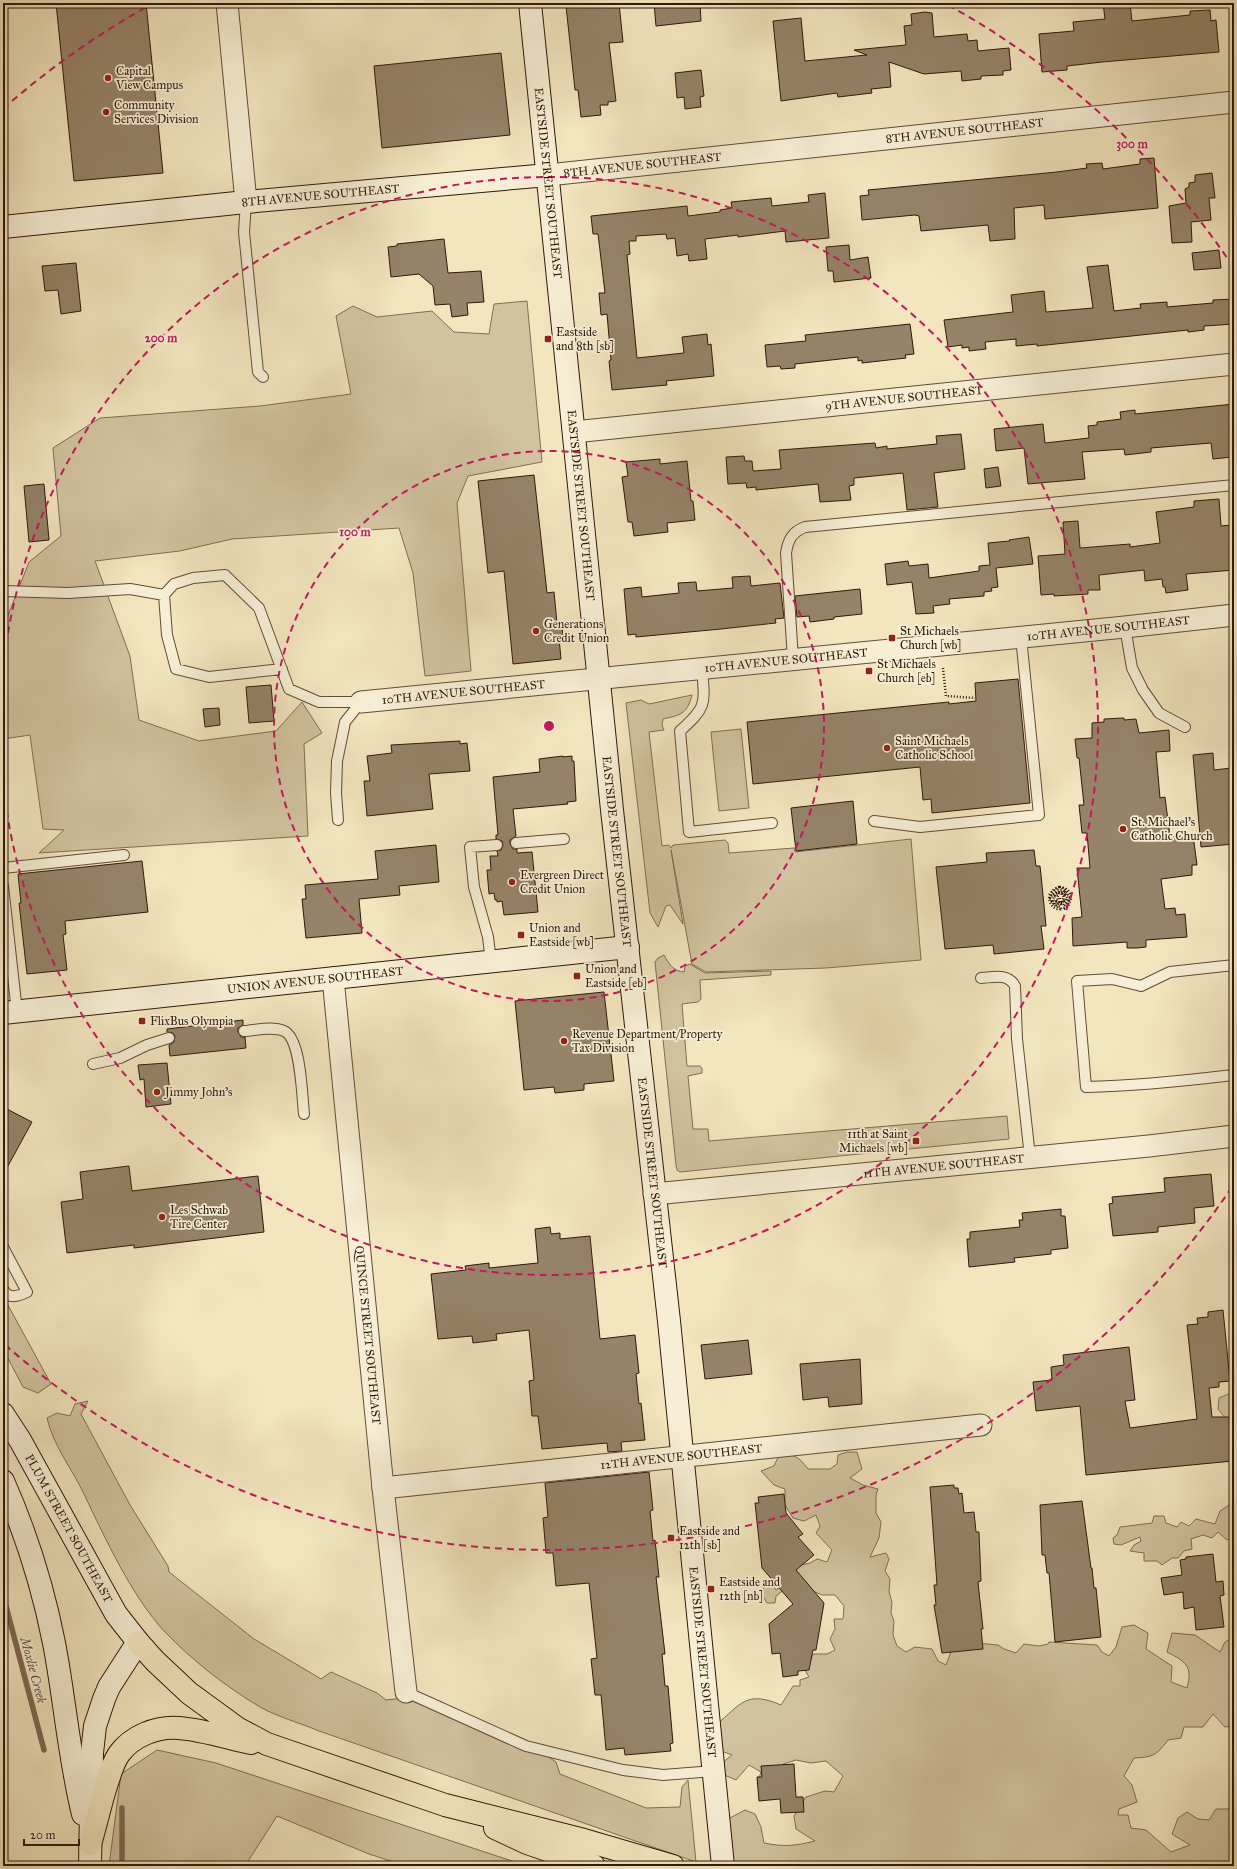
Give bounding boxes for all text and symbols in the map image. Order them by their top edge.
place label: Capital View Campus [115,64,183,92]
marker: Capital View Campus [103,73,113,83]
street label: EASTSIDE STREET SOUTHEAST [532,87,565,279]
place label: Community Services Division [114,98,199,126]
marker: Community Services Division [101,107,111,117]
street label: 8TH AVENUE SOUTHEAST [885,115,1044,146]
text: 300 m [1116,137,1149,152]
street label: 8TH AVENUE SOUTHEAST [563,150,722,180]
street label: 8TH AVENUE SOUTHEAST [241,181,400,209]
place label: Eastside and 8th [sb] [556,325,614,353]
text: 200 m [145,331,178,345]
marker: Eastside and 8th [sb] [543,334,553,344]
street label: 9TH AVENUE SOUTHEAST [825,383,984,413]
street label: EASTSIDE STREET SOUTHEAST [564,409,598,602]
text: 100 m [339,525,372,539]
street label: 10TH AVENUE SOUTHEAST [1026,613,1191,644]
place label: Generations Credit Union [544,617,610,645]
place label: St Michaels Church [wb] [900,624,961,652]
marker: Generations Credit Union [531,626,541,636]
marker: St Michaels Church [wb] [887,633,897,643]
street label: 10TH AVENUE SOUTHEAST [704,645,868,675]
place label: St Michaels Church [eb] [877,657,936,685]
marker: St Michaels Church [eb] [864,666,874,676]
street label: 10TH AVENUE SOUTHEAST [381,677,546,707]
centre of rings [542,719,556,733]
place label: Saint Michaels Catholic School [895,734,974,762]
marker: Saint Michaels Catholic School [882,743,892,753]
street label: EASTSIDE STREET SOUTHEAST [600,755,634,948]
place label: St. Michael's Catholic Church [1131,815,1213,843]
marker: St. Michael's Catholic Church [1118,824,1128,834]
place label: Evergreen Direct Credit Union [520,868,605,896]
marker: Evergreen Direct Credit Union [507,877,517,887]
place label: Union and Eastside [wb] [529,921,594,949]
marker: Union and Eastside [wb] [516,930,526,940]
place label: Union and Eastside [eb] [585,962,647,990]
street label: UNION AVENUE SOUTHEAST [226,964,404,996]
marker: Union and Eastside [eb] [572,971,582,981]
place label: FlixBus Olympia [150,1014,234,1028]
marker: FlixBus Olympia [137,1016,147,1026]
place label: Revenue Department/Property Tax Division [572,1027,723,1055]
marker: Revenue Department/Property Tax Division [559,1036,569,1046]
street label: EASTSIDE STREET SOUTHEAST [635,1076,670,1269]
place label: Jimmy John's [163,1085,232,1100]
marker: Jimmy John's [152,1087,162,1097]
place label: 11th at Saint Michaels [wb] [839,1127,909,1155]
marker: 11th at Saint Michaels [wb] [911,1136,921,1146]
street label: 11TH AVENUE SOUTHEAST [863,1151,1025,1181]
place label: Les Schwab Tire Center [170,1203,228,1231]
marker: Les Schwab Tire Center [157,1212,167,1222]
street label: QUINCE STREET SOUTHEAST [352,1245,384,1426]
street label: 12TH AVENUE SOUTHEAST [600,1441,763,1472]
street label: PLUM STREET SOUTHEAST [22,1452,115,1605]
place label: Eastside and 12th [sb] [679,1524,740,1552]
marker: Eastside and 12th [sb] [666,1533,676,1543]
street label: EASTSIDE STREET SOUTHEAST [686,1566,719,1758]
place label: Eastside and 12th [nb] [719,1575,780,1603]
marker: Eastside and 12th [nb] [706,1584,716,1594]
water label: Moxlie Creek [16,1633,50,1705]
scale bar [24,1821,79,1847]
text: 20 m [30,1828,56,1842]

